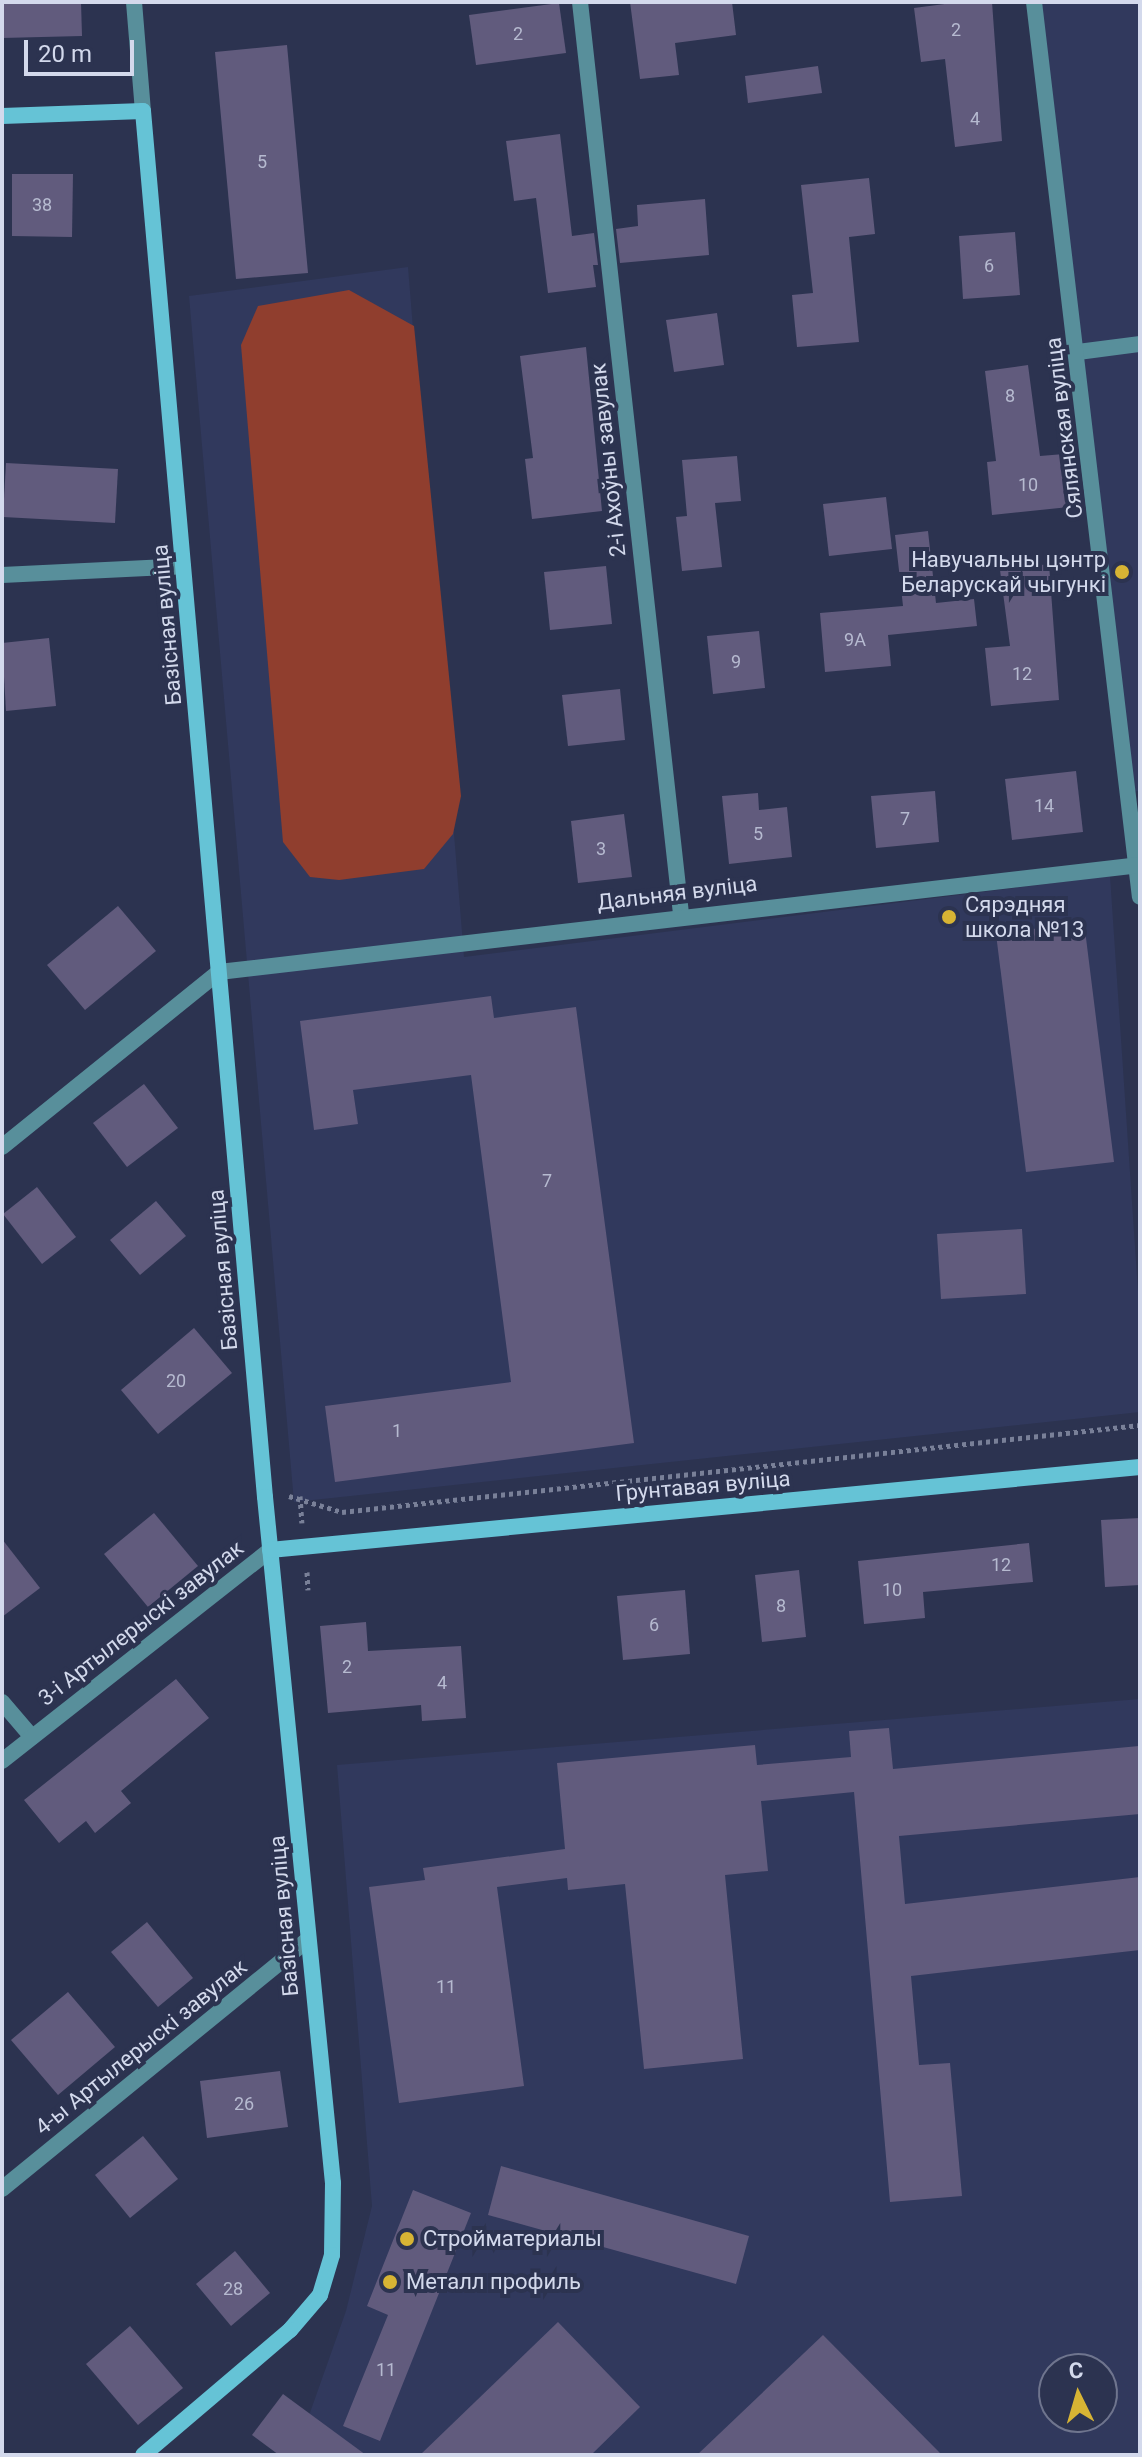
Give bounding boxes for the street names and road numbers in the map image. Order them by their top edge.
street label: Сялянская вуліца [1040,336,1088,520]
street label: 2-і Ахоўны завулак [585,362,631,558]
street label: Базісная вуліца [147,543,187,707]
street label: Дальняя вуліца [596,870,758,916]
street label: Базісная вуліца [203,1188,243,1352]
street label: Грунтавая вуліца [615,1465,791,1507]
street label: 3-і Артылерыскі завулак [33,1535,249,1711]
street label: Базісная вуліца [264,1834,304,1998]
street label: 4-ы Артылерыскі завулак [30,1953,252,2141]

